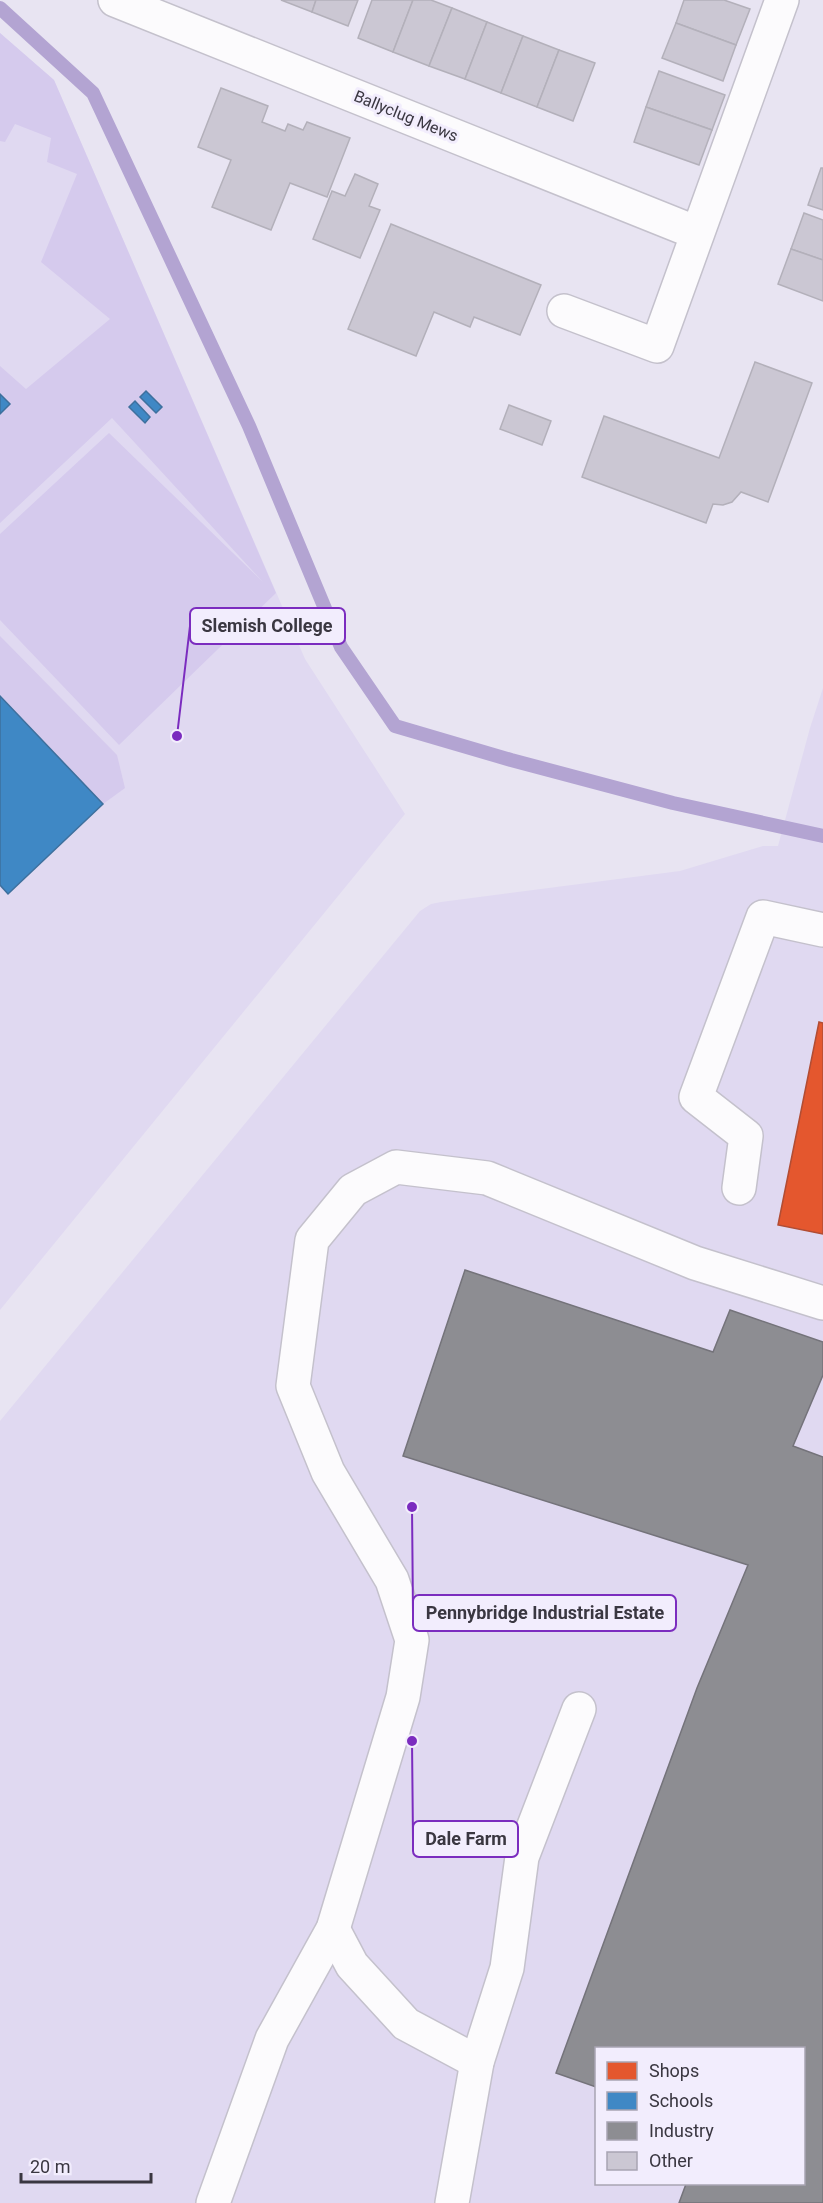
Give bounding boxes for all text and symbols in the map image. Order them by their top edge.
street label: Ballyclug Mews [351,86,461,146]
callout: Slemish College [190,608,345,644]
text: Slemish College [202,615,333,636]
callout: Pennybridge Industrial Estate [413,1595,676,1631]
text: Pennybridge Industrial Estate [426,1602,665,1623]
callout: Dale Farm [413,1821,518,1857]
text: Dale Farm [425,1828,507,1849]
legend [595,2047,805,2185]
text: Shops [649,2060,699,2081]
text: Schools [649,2090,713,2111]
text: Industry [649,2120,714,2141]
scale bar [21,2146,152,2184]
text: Other [649,2150,693,2171]
text: 20 m [30,2156,70,2177]

